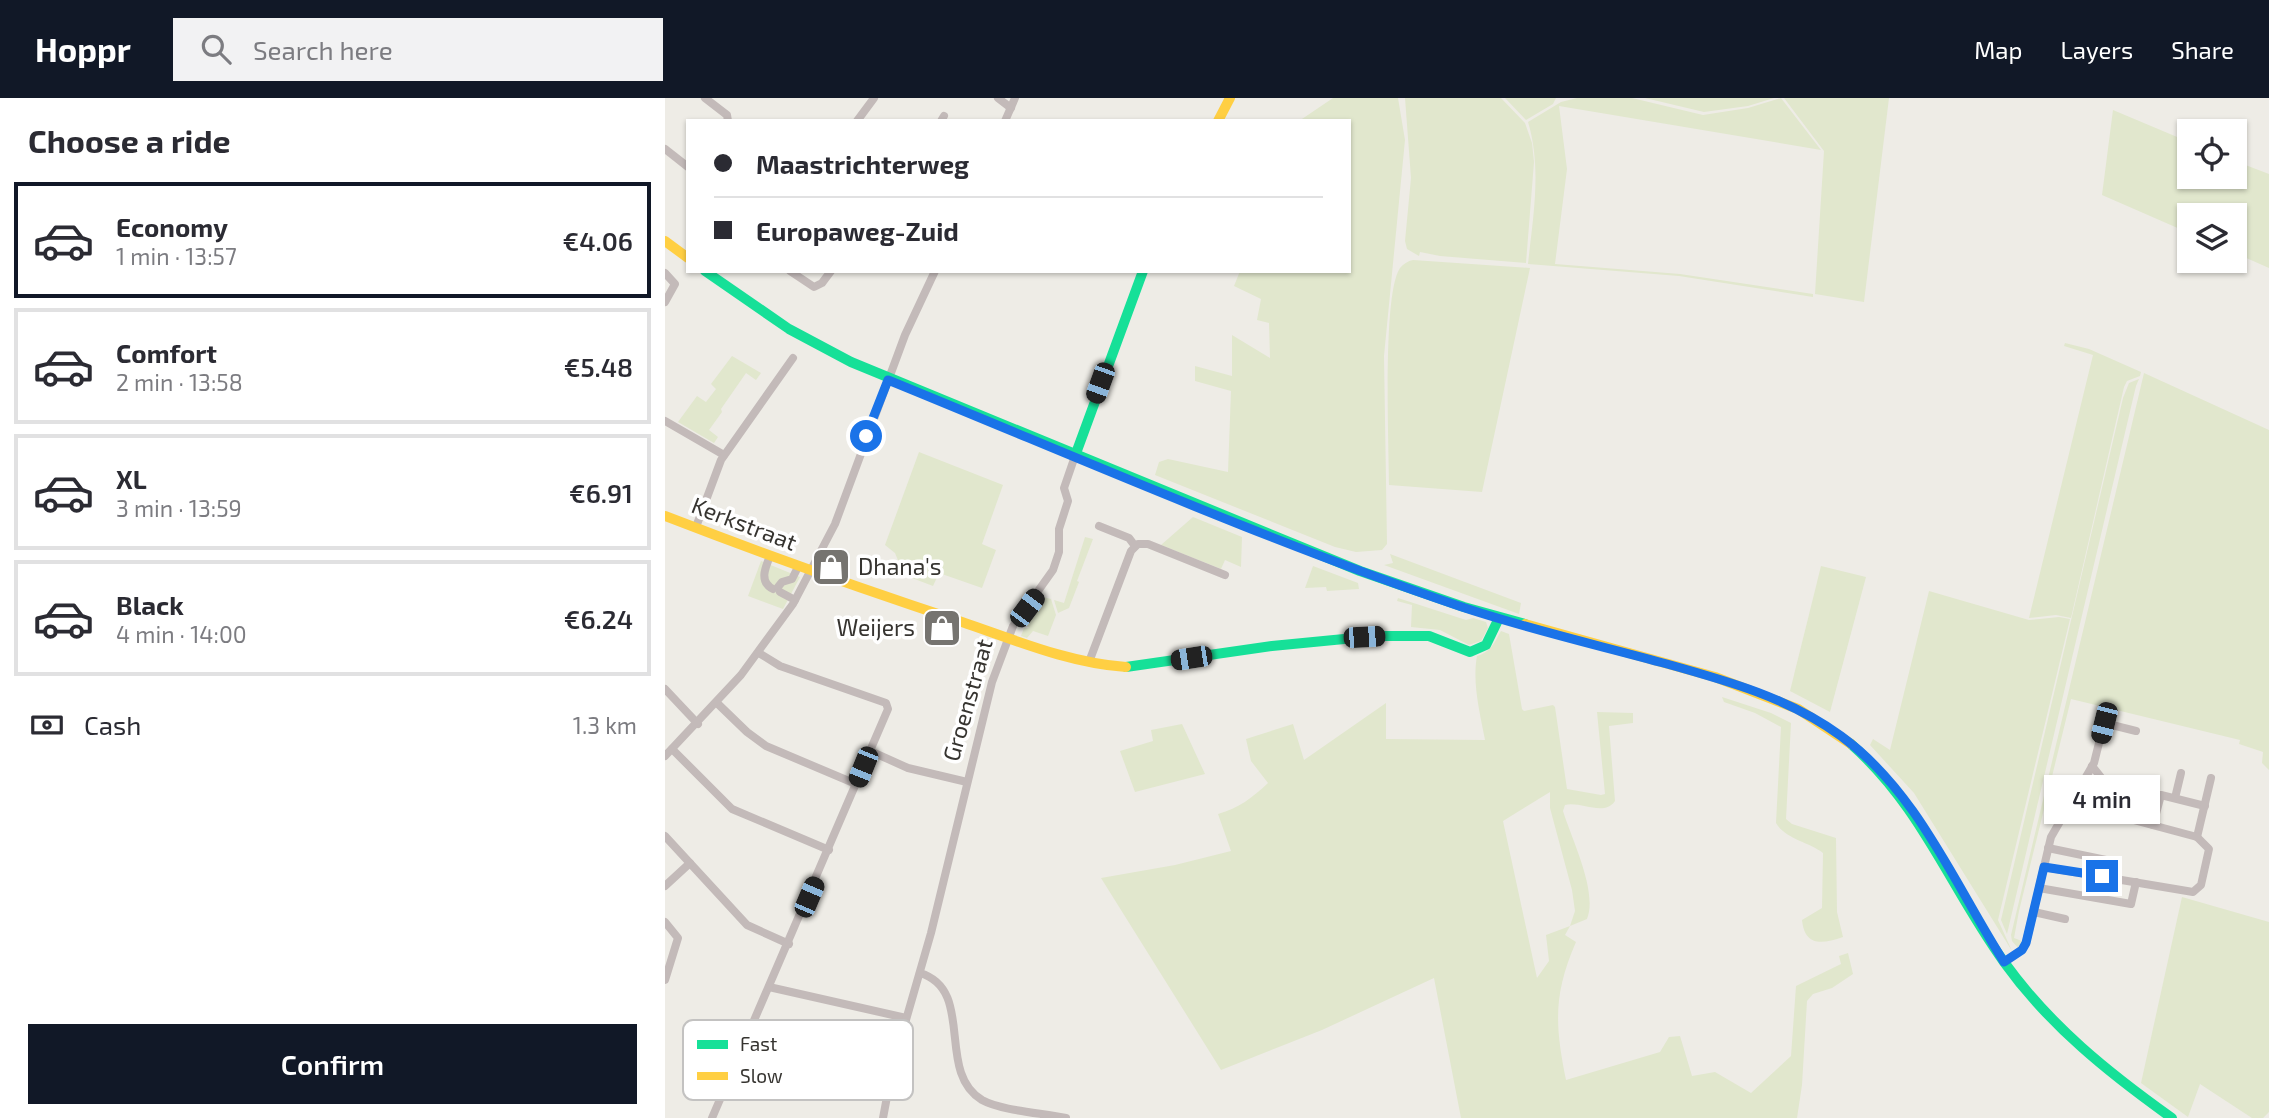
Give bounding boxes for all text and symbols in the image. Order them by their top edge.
search box [173,18,663,81]
text: Hoppr [35,29,131,69]
icon: search [197,30,235,68]
text: Search here [253,34,393,65]
text: Map [1974,35,2022,64]
text: Layers [2060,35,2133,64]
text: Share [2171,35,2234,64]
map controls [2177,119,2247,273]
button: locate [2177,119,2247,189]
text: Choose a ride [28,121,231,159]
text: Maastrichterweg [756,148,969,179]
button: layers [2177,203,2247,273]
icon: car [32,209,95,272]
text: Economy [116,211,228,242]
text: Europaweg-Zuid [756,215,959,246]
text: €4.06 [563,225,633,256]
text: 1 min · 13:57 [116,242,237,270]
icon: car [32,335,95,398]
text: Comfort [116,337,217,368]
text: €5.48 [564,351,633,382]
car [1083,360,1118,406]
text: 2 min · 13:58 [116,368,243,396]
route start [850,420,882,452]
icon: car [32,461,95,524]
text: XL [116,463,147,494]
text: €6.91 [569,477,633,508]
street label: Kerkstraat [688,490,801,556]
text: 3 min · 13:59 [116,494,242,522]
shop icon: Dhana's [810,546,852,588]
place label: Dhana's [858,552,942,580]
car [1006,585,1049,631]
icon: car [32,587,95,650]
text: Black [116,589,184,620]
text: €6.24 [564,603,633,634]
shop icon: Weijers [921,607,963,649]
place label: Weijers [837,613,915,641]
text: 4 min · 14:00 [116,620,247,648]
car [1343,625,1386,649]
street label: Groenstraat [936,635,998,764]
car [1169,644,1214,672]
car [2089,700,2120,746]
icon: cash [28,706,66,744]
text: Cash [84,709,141,740]
text: 1.3 km [573,711,637,739]
car [846,744,881,790]
callout: 4 min [2044,774,2160,824]
text: 4 min [2072,785,2132,813]
route end [2086,860,2118,892]
car [792,874,827,920]
legend [683,1020,913,1100]
button: Confirm [28,1024,637,1104]
text: Fast [740,1032,777,1055]
text: Slow [740,1064,783,1087]

